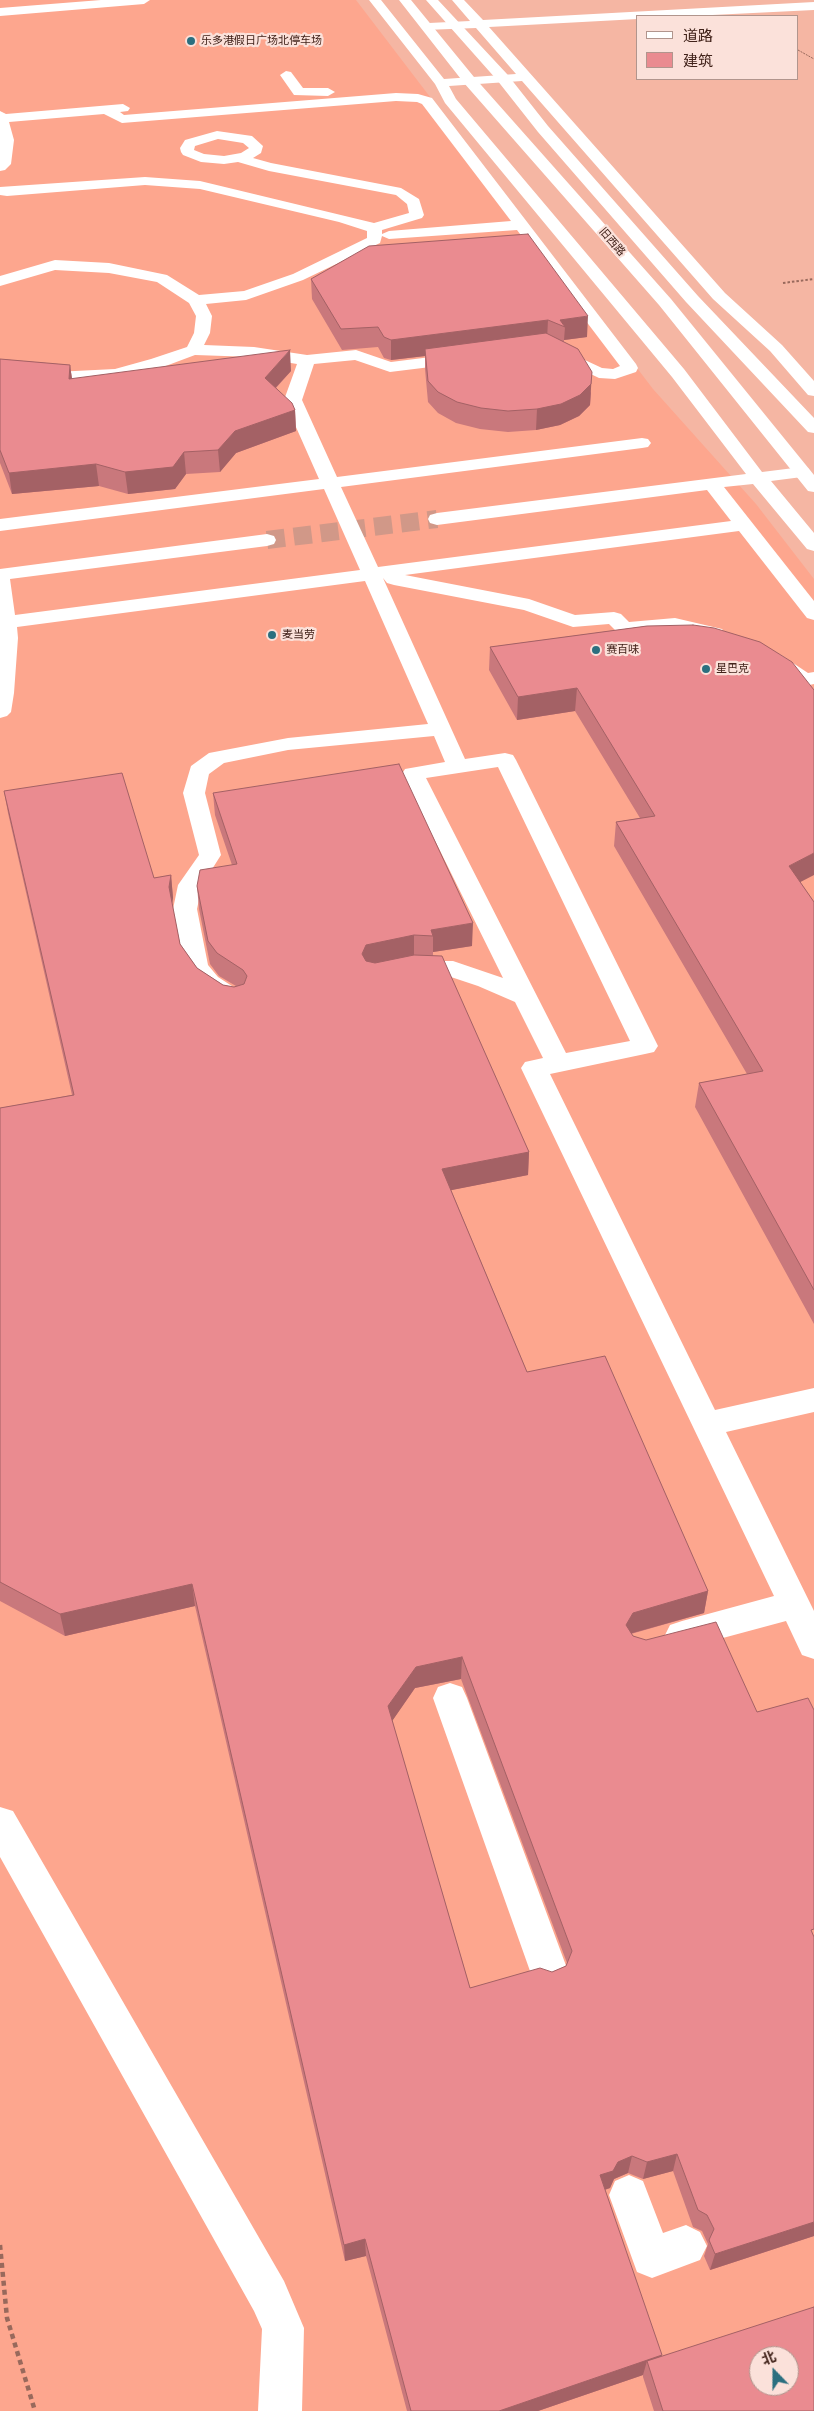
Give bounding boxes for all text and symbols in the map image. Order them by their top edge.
legend [636,15,799,80]
text: 道路 [683,26,713,45]
place label: 乐多港假日广场北停车场 [201,34,322,48]
marker: 乐多港假日广场北停车场 [185,35,197,47]
text: 建筑 [683,51,713,70]
street label: 旧西路 [596,225,628,259]
place label: 麦当劳 [282,628,315,642]
marker: 麦当劳 [266,629,278,641]
place label: 赛百味 [606,643,639,657]
marker: 赛百味 [590,644,602,656]
place label: 星巴克 [716,662,749,676]
marker: 星巴克 [700,663,712,675]
north arrow [749,2346,799,2396]
text: 北 [759,2347,779,2369]

